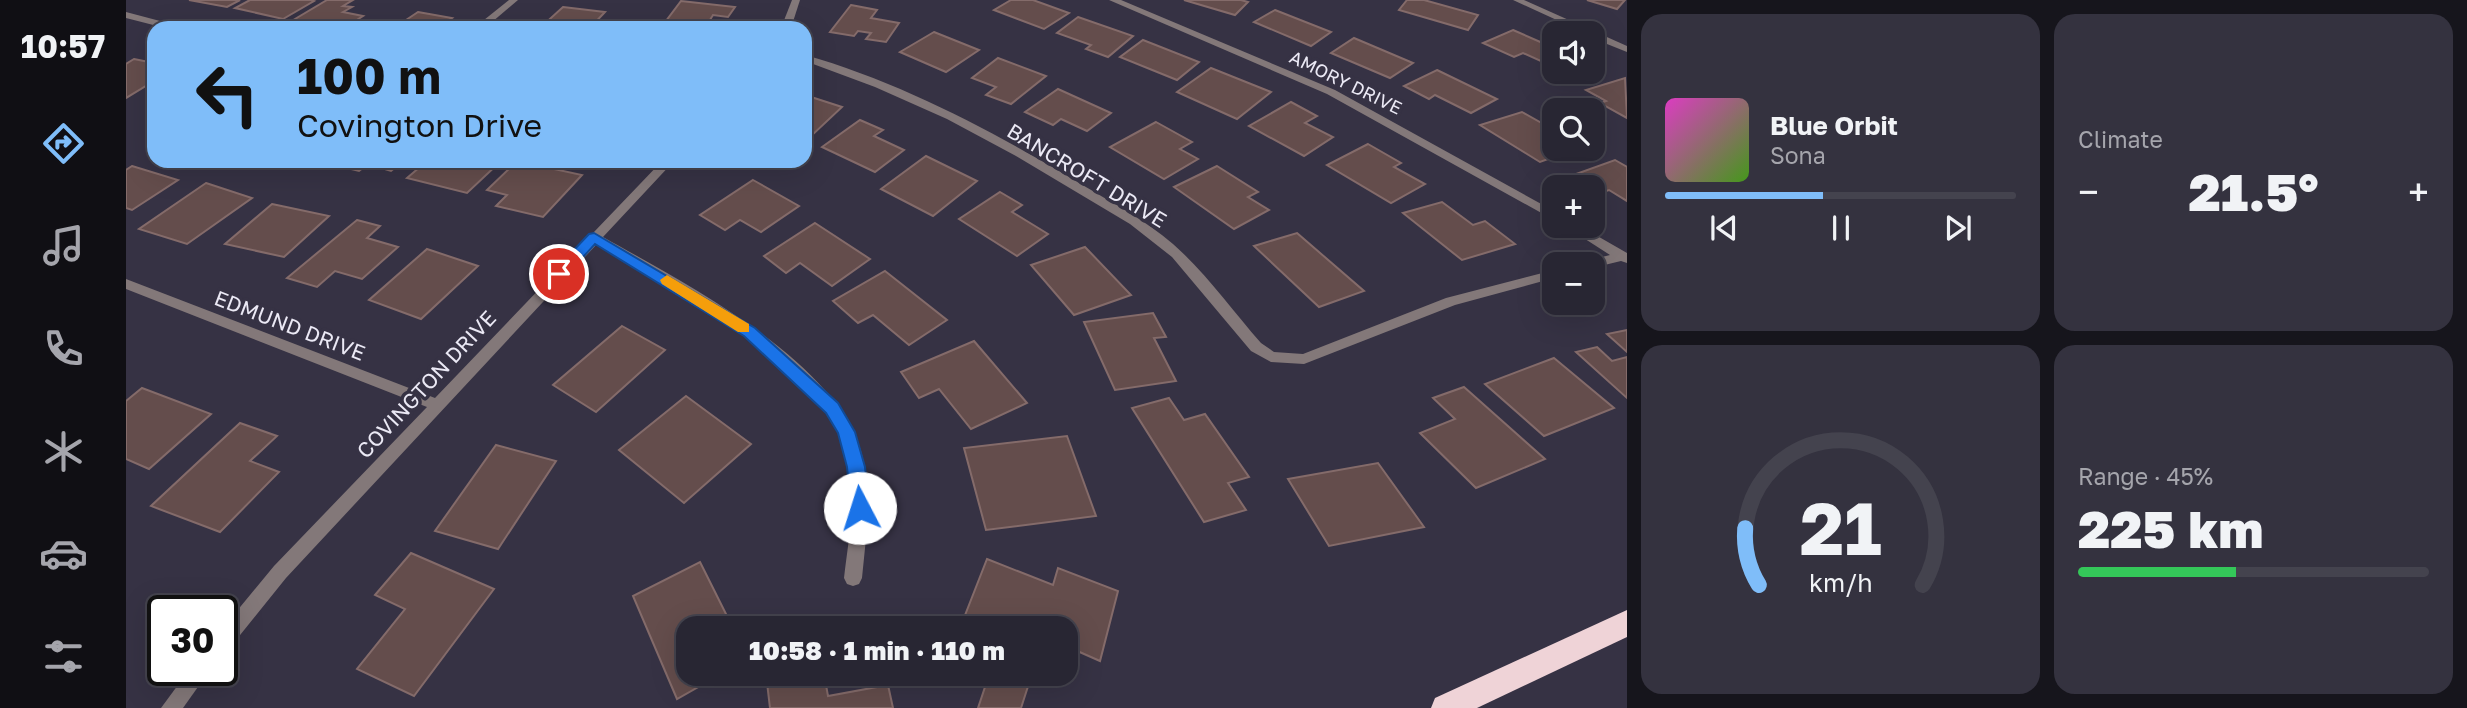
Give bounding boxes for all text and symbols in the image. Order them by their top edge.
map controls [1542,21,1605,315]
button: sound [1542,21,1605,84]
text: 10:57 [21,27,105,65]
street label: AMORY DRIVE [1286,45,1406,119]
text: 100 m [297,46,441,105]
icon: left [182,49,273,140]
button: search [1542,98,1605,161]
text: Covington Drive [297,106,542,144]
text: Blue Orbit [1770,110,1898,141]
street label: BANCROFT DRIVE [1003,117,1171,233]
icon: directions [39,119,88,168]
text: Climate [2078,125,2163,153]
text: Sona [1770,141,1826,169]
text: 21.5° [2189,160,2318,222]
text: − [2078,169,2099,214]
text: + [2408,169,2429,214]
button: + [1542,175,1605,238]
icon: previous [1705,209,1743,247]
icon: pause [1822,209,1860,247]
icon: next [1939,209,1977,247]
icon: music [39,221,88,270]
pin [529,244,589,304]
button: − [1542,252,1605,315]
icon: arrive [540,255,578,293]
street label: EDMUND DRIVE [211,284,369,366]
street label: COVINGTON DRIVE [351,305,501,463]
icon: phone [39,324,88,373]
icon: climate [39,427,88,476]
text: Range · 45% [2078,462,2213,490]
position arrow [823,471,897,545]
text: 21 [1800,485,1881,572]
text: 225 km [2078,497,2264,559]
icon: car [39,529,88,578]
text: km/h [1809,567,1872,598]
speed limit sign: 30 [147,595,238,686]
icon: filters [39,632,88,681]
text: 10:58 · 1 min · 110 m [749,635,1005,666]

